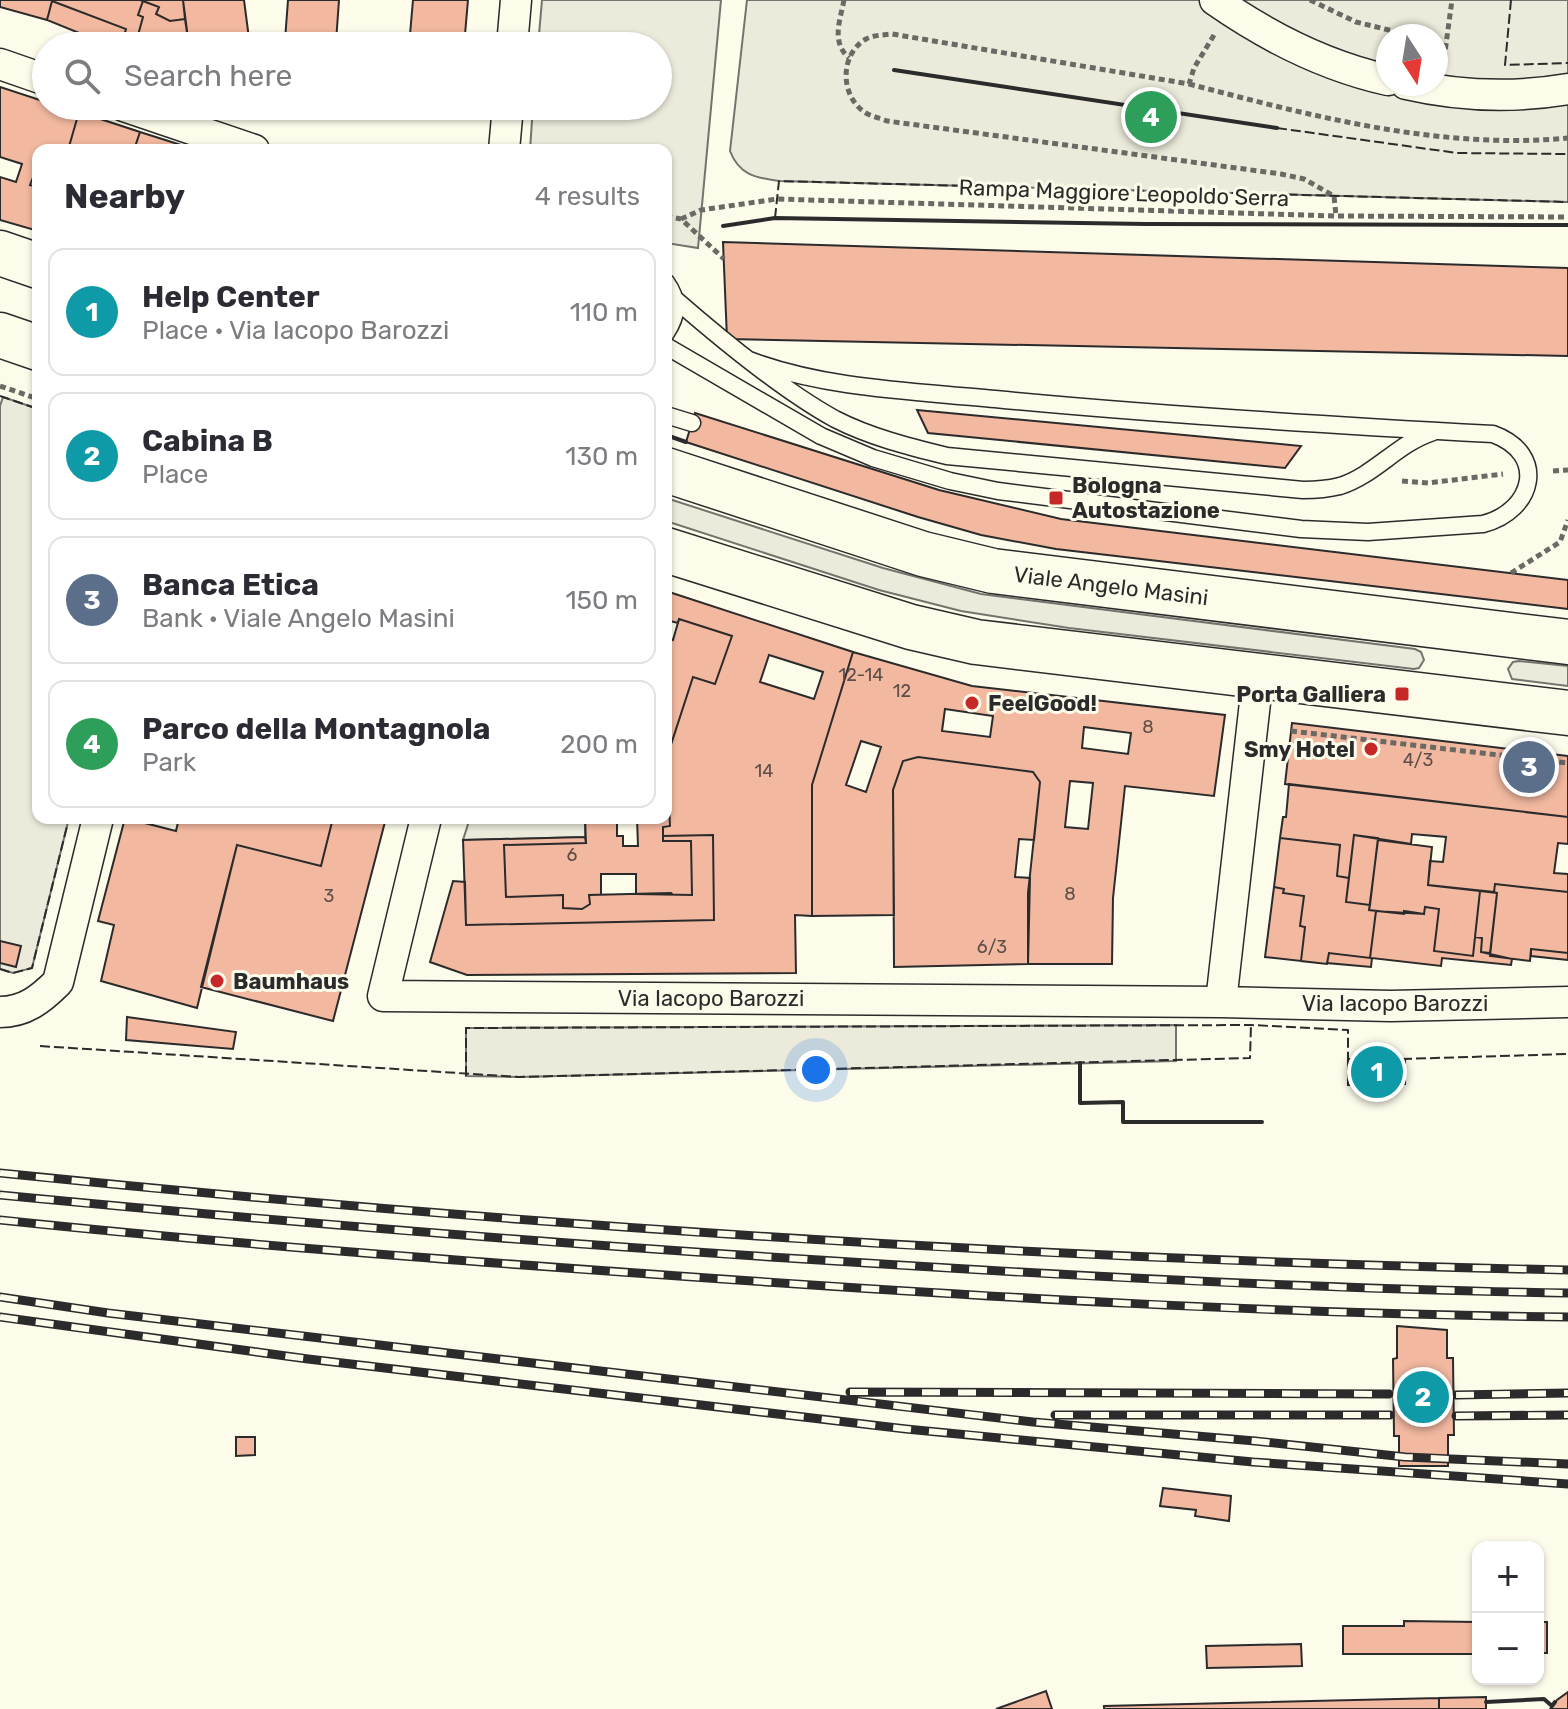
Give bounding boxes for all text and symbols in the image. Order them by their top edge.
north arrow [1376,24,1448,96]
search box [32,32,672,120]
icon: search [60,54,104,98]
text: Search here [124,58,292,94]
pin: 4 [1125,87,1177,147]
street label: Rampa Maggiore Leopoldo Serra [958,174,1290,212]
text: Nearby [64,176,185,217]
text: 4 results [535,181,640,212]
text: Help Center [142,279,320,315]
text: 1 [86,297,98,328]
text: 110 m [570,297,638,328]
text: Place · Via Iacopo Barozzi [142,315,449,346]
text: Cabina B [142,423,273,459]
text: 2 [84,441,100,472]
text: 130 m [565,441,638,472]
text: Place [142,459,208,490]
place label: Bologna Autostazione [1072,472,1220,524]
marker: Bologna Autostazione [1047,489,1065,507]
street label: Viale Angelo Masini [1012,561,1210,611]
text: Banca Etica [142,567,319,603]
text: 3 [83,585,101,616]
text: 150 m [565,585,638,616]
text: Bank · Viale Angelo Masini [142,603,455,634]
house number: 12-14 [839,664,883,686]
house number: 12 [893,680,911,702]
place label: Porta Galliera [1236,681,1386,708]
marker: Porta Galliera [1393,685,1411,703]
place label: FeelGood! [988,690,1097,717]
marker: FeelGood! [963,694,981,712]
text: Parco della Montagnola [142,711,490,747]
house number: 8 [1142,716,1154,738]
text: 4 [83,729,101,760]
text: 200 m [560,729,638,760]
place label: Smy Hotel [1244,736,1355,763]
pin: 3 [1503,737,1555,797]
marker: Smy Hotel [1362,740,1380,758]
text: Park [142,747,196,778]
house number: 4/3 [1403,749,1433,771]
house number: 14 [755,760,773,782]
house number: 6 [567,844,578,866]
house number: 8 [1064,883,1076,905]
house number: 3 [324,885,334,907]
house number: 6/3 [977,936,1007,958]
place label: Baumhaus [233,968,349,995]
marker: Baumhaus [208,972,226,990]
street label: Via Iacopo Barozzi [618,985,804,1012]
street label: Via Iacopo Barozzi [1302,990,1488,1017]
pin: 1 [1351,1042,1403,1102]
your location [796,1050,836,1090]
pin: 2 [1397,1367,1449,1427]
map controls [1472,1541,1544,1685]
button: + [1472,1541,1544,1613]
button: − [1472,1613,1544,1685]

